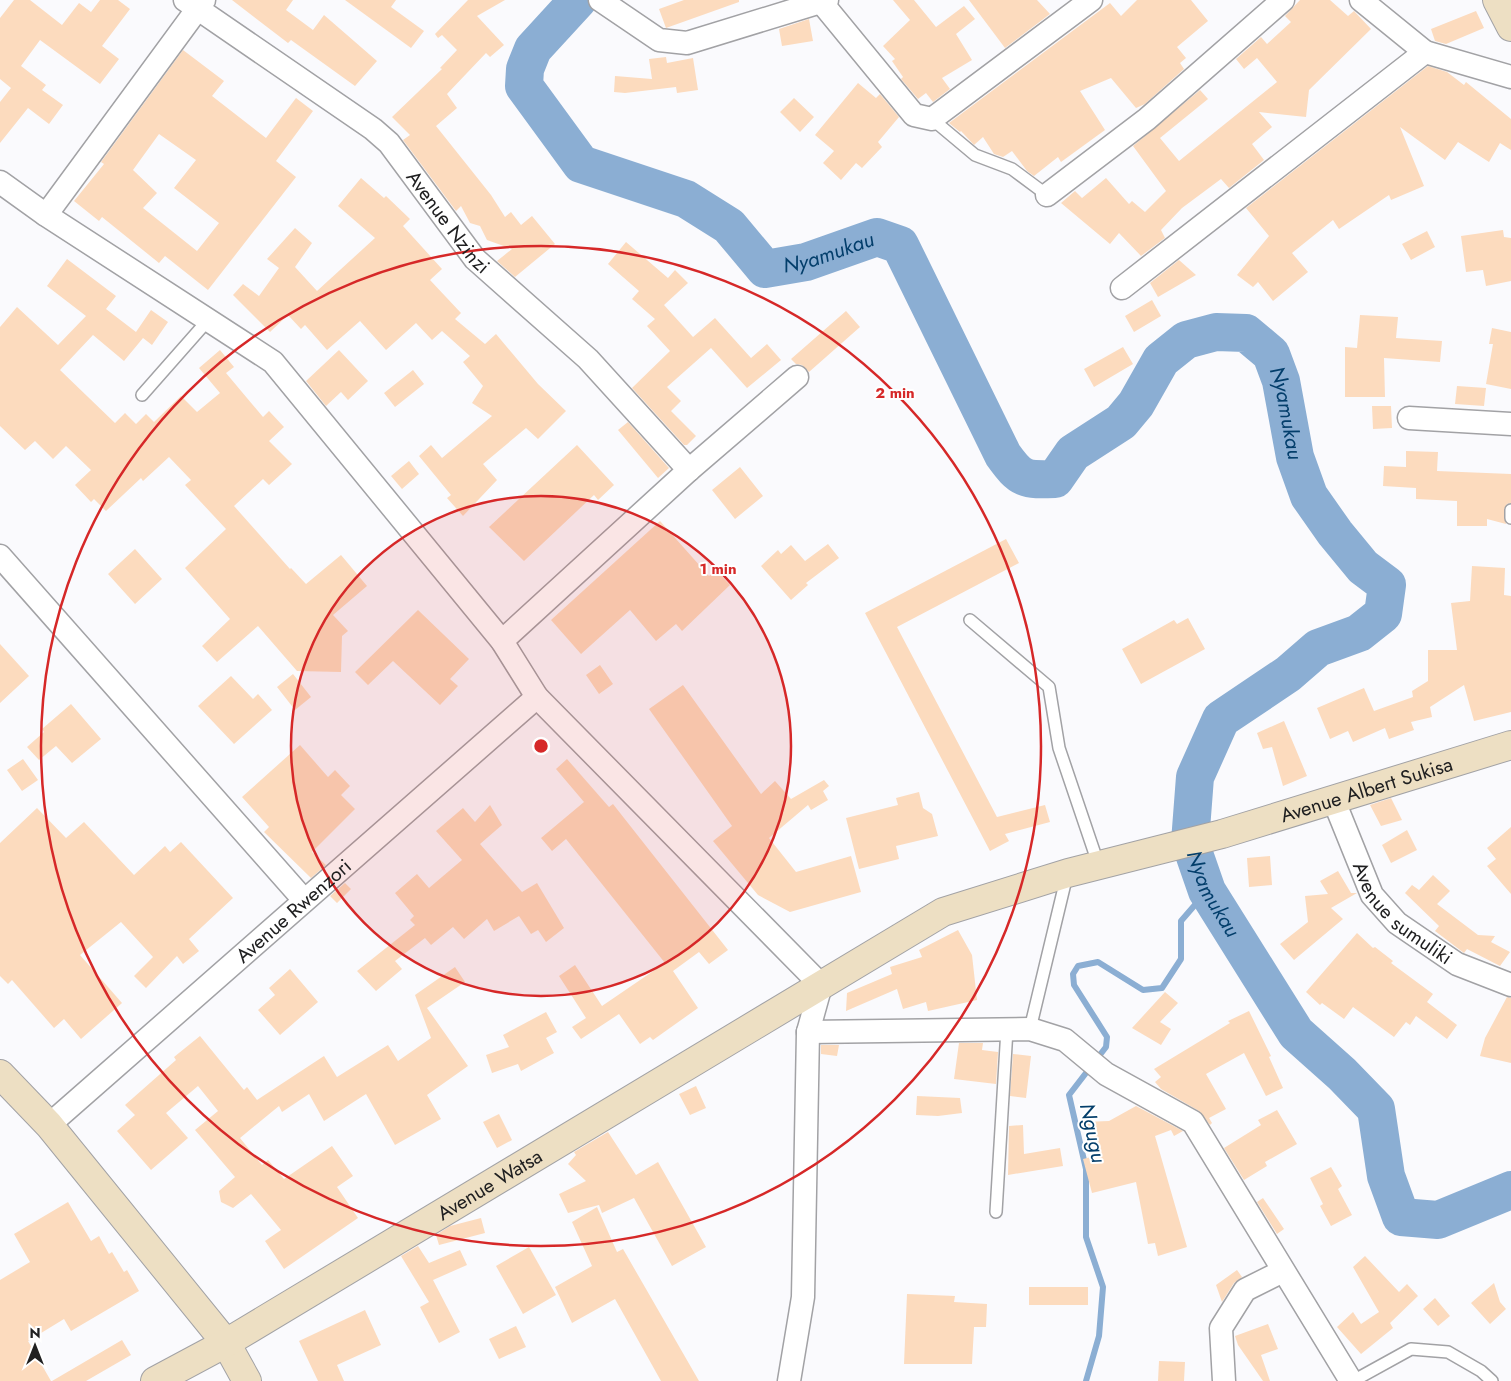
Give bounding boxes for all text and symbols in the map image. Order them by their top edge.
street label: Avenue Nzinzi [399,165,496,281]
water label: Nyamukau [781,224,879,281]
water label: Nyamukau [1262,362,1310,462]
text: 2 min [875,382,915,404]
text: 1 min [699,558,737,580]
centre of rings [532,737,550,755]
street label: Avenue Albert Sukisa [1277,750,1456,830]
water label: Nyamukau [1179,846,1248,943]
street label: Avenue Rwenzori [229,852,358,970]
street label: Avenue sumuliki [1345,857,1458,972]
water label: Ngugu [1072,1100,1114,1166]
street label: Avenue Watsa [432,1142,548,1228]
north arrow [10,1321,60,1371]
text: N [29,1323,41,1343]

